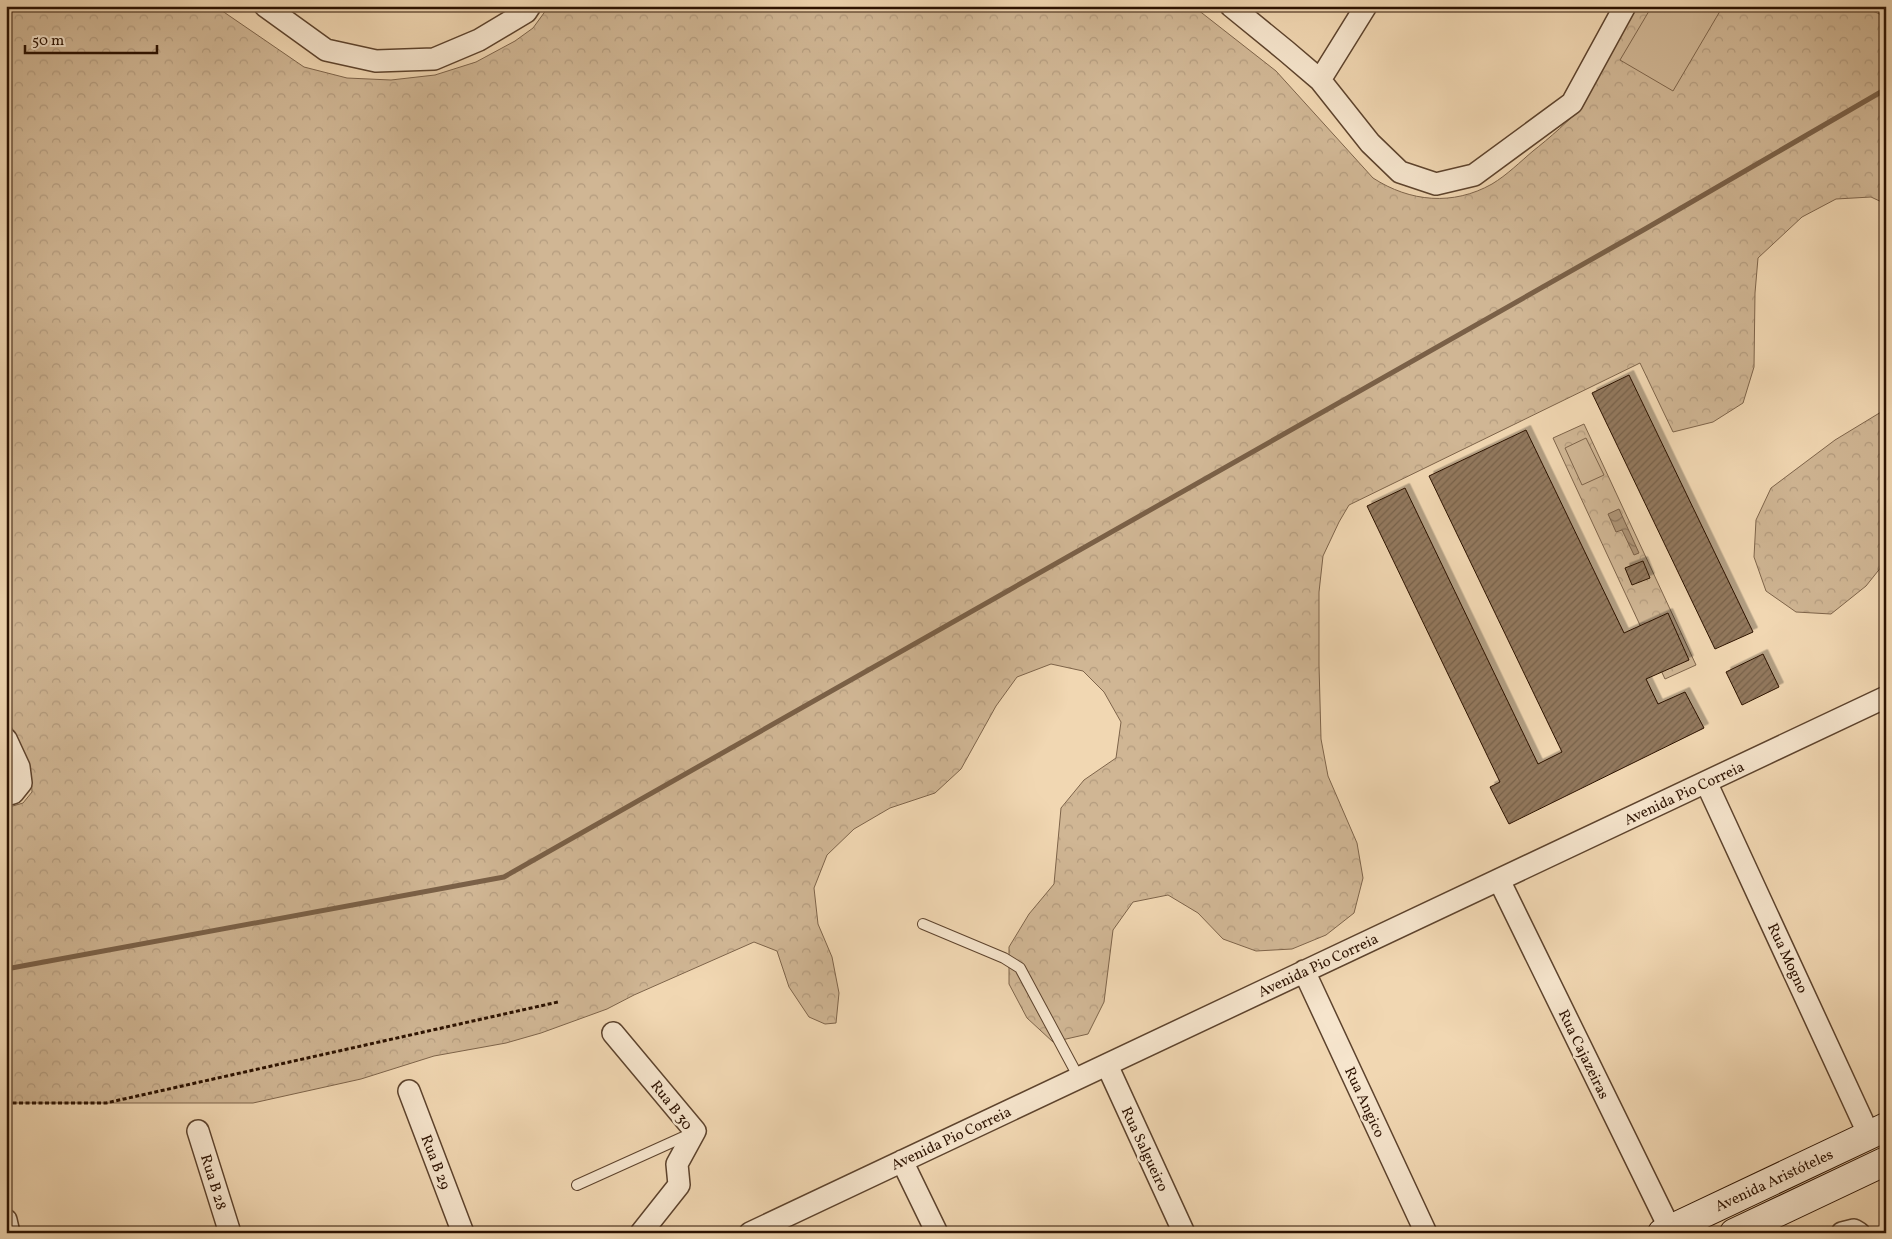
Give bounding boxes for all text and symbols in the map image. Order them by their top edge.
scale bar [25,22,158,54]
text: 50 m [32,31,64,52]
street label: Avenida Pio Correia [1621,757,1748,831]
street label: Rua Mogno [1761,920,1812,997]
street label: Avenida Pio Correia [1255,929,1382,1003]
street label: Rua Cajazeiras [1552,1006,1613,1103]
street label: Rua Angico [1338,1064,1389,1141]
street label: Rua B 30 [645,1077,697,1135]
street label: Avenida Pio Correia [888,1102,1015,1176]
street label: Rua Salgueiro [1115,1104,1172,1196]
street label: Rua B 29 [415,1132,455,1193]
street label: Avenida Aristóteles [1712,1145,1837,1218]
street label: Rua B 28 [194,1152,231,1213]

